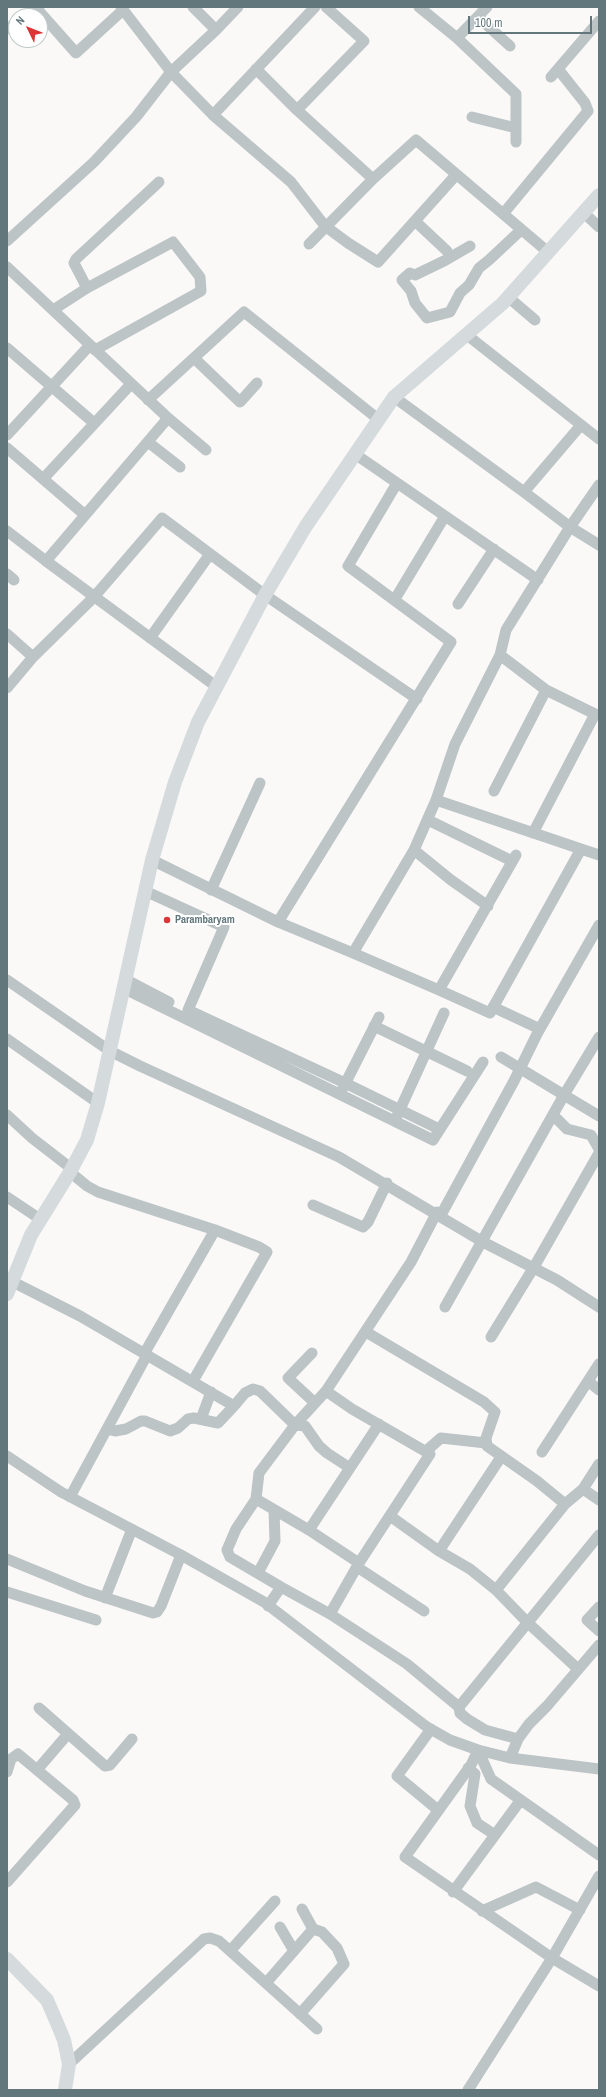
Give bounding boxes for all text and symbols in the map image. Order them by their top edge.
north arrow [8,8,48,48]
scale bar [470,8,594,34]
text: N [13,13,27,28]
text: 100 m [475,15,502,31]
place label: Parambaryam [175,913,235,927]
marker: Parambaryam [162,915,172,925]

